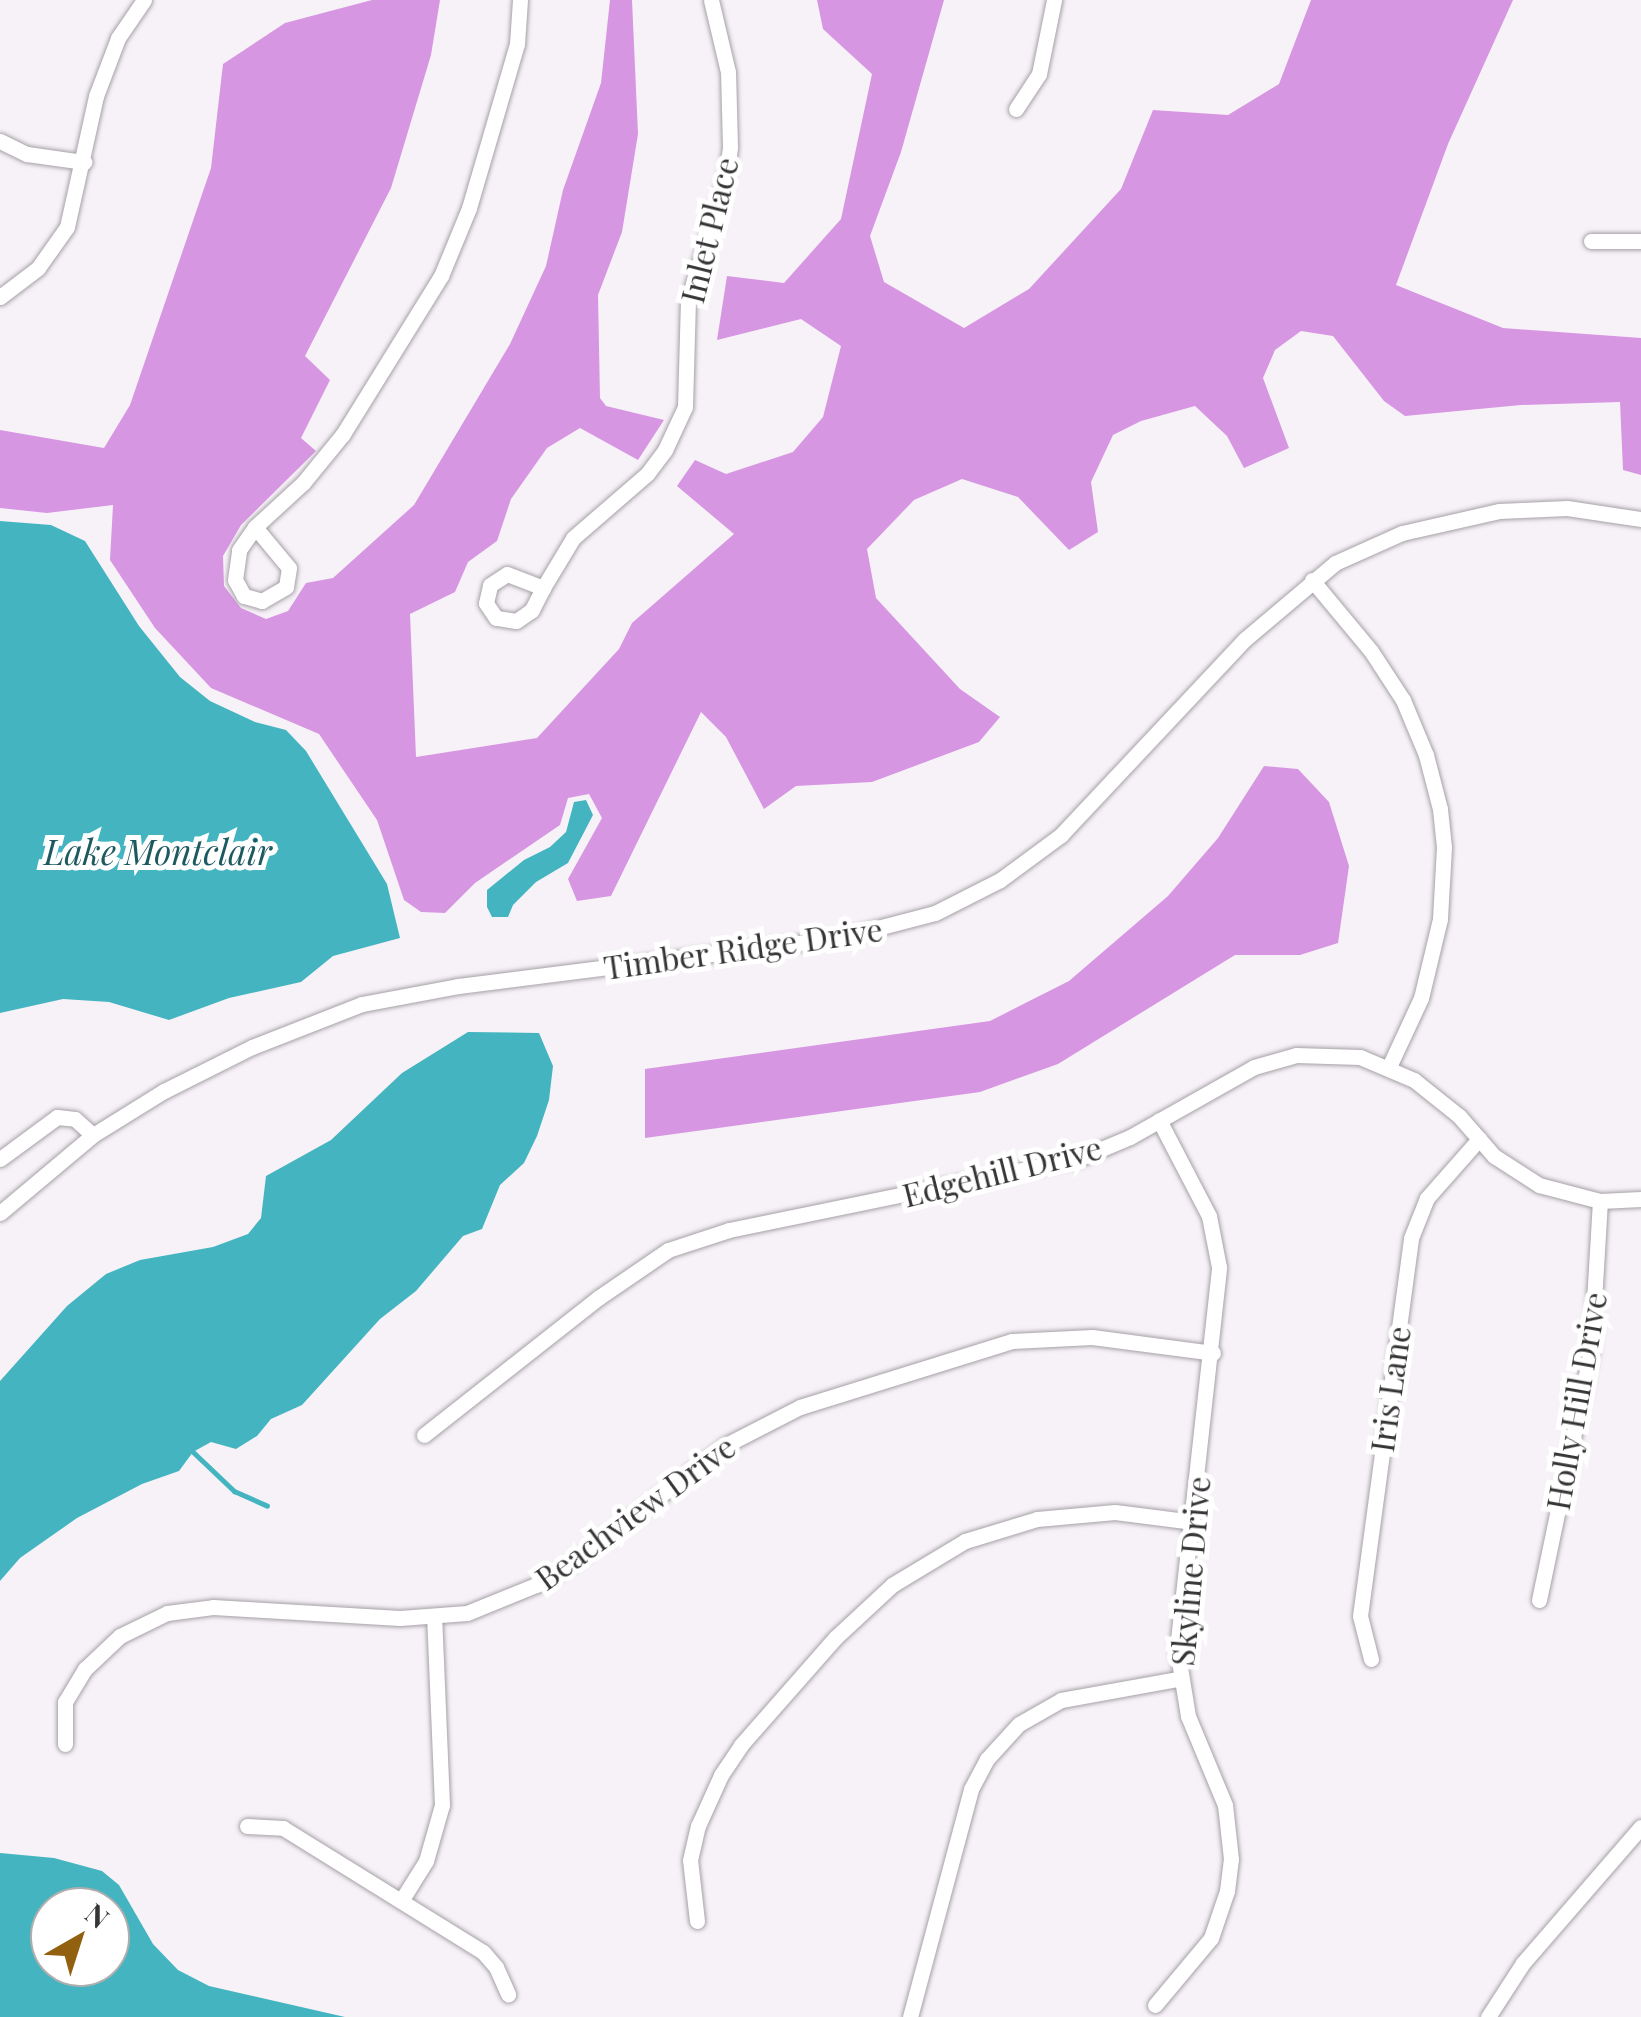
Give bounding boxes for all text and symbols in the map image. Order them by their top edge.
street label: Inlet Place [672,153,746,307]
water label: Lake Montclair [44,830,272,872]
street label: Timber Ridge Drive [601,909,885,987]
street label: Edgehill Drive [899,1128,1105,1214]
street label: Holly Hill Drive [1538,1289,1614,1513]
street label: Iris Lane [1362,1324,1418,1454]
street label: Beachview Drive [527,1426,743,1598]
street label: Skyline Drive [1163,1475,1217,1667]
north arrow [30,1887,130,1987]
text: N [78,1894,117,1936]

